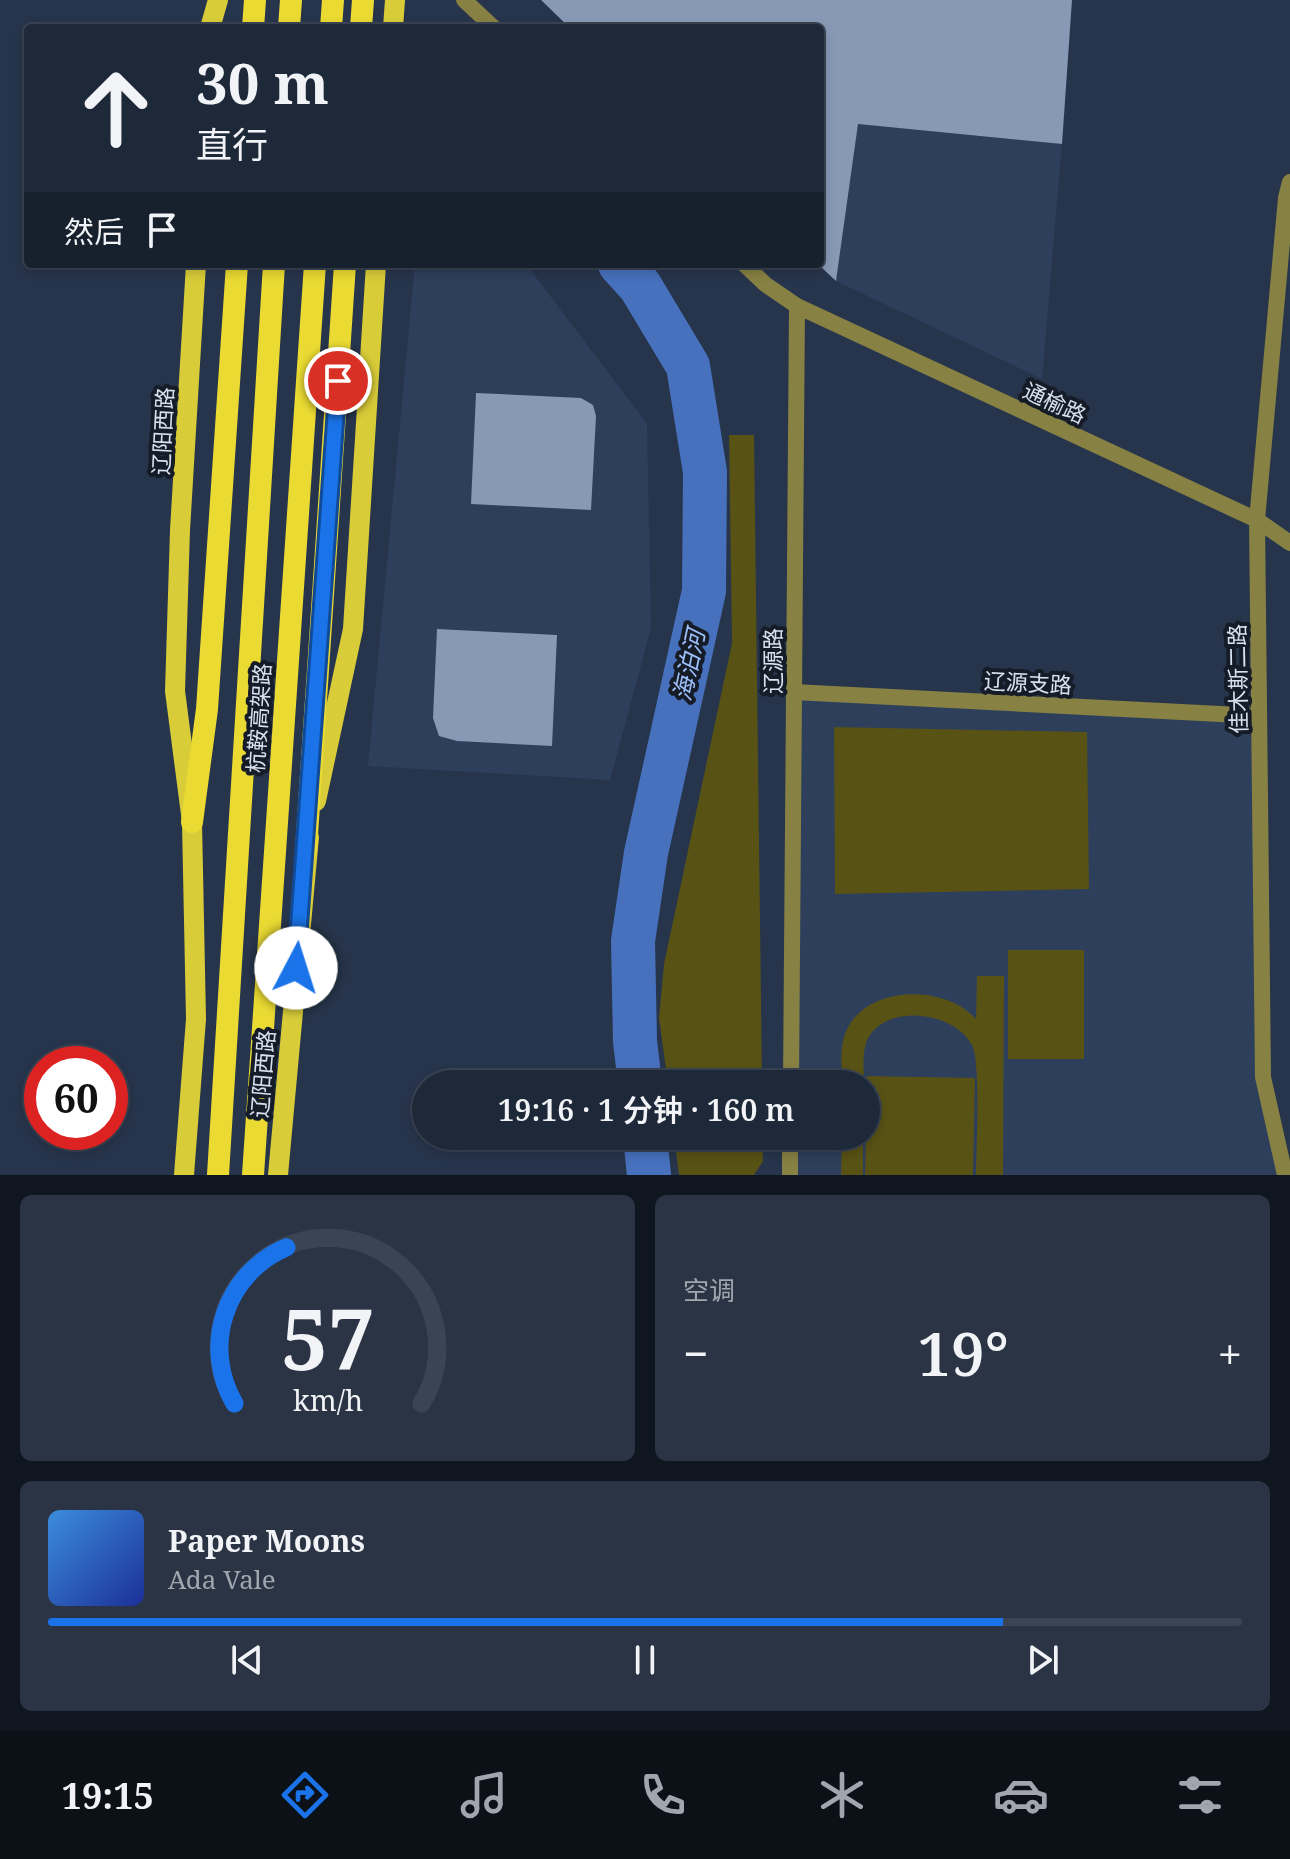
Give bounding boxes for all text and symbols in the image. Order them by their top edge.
text: 30 m [196,44,329,120]
icon: ahead [64,56,168,160]
text: 直行 [196,120,268,169]
icon: arrive [140,208,184,252]
text: 然后 [64,211,124,252]
pin [304,347,372,415]
icon: arrive [316,359,360,403]
street label: 通榆路 [1019,374,1091,430]
street label: 辽阳西路 [145,386,179,476]
water label: 海泊河 [664,622,712,704]
street label: 佳木斯二路 [1221,624,1253,734]
street label: 辽源路 [757,628,787,694]
street label: 杭鞍高架路 [239,662,277,774]
street label: 辽源支路 [983,665,1073,699]
position arrow [254,926,338,1010]
street label: 辽阳西路 [243,1029,281,1119]
speed limit sign: 60 [24,1046,128,1150]
text: 19:16 · 1 分钟 · 160 m [498,1089,794,1130]
text: 空调 [683,1272,735,1308]
text: 57 [280,1281,375,1394]
text: 19° [917,1312,1009,1394]
text: − [683,1323,708,1383]
text: + [1217,1323,1242,1383]
text: km/h [292,1380,363,1419]
text: Paper Moons [168,1520,365,1561]
text: Ada Vale [168,1561,276,1597]
icon: previous [225,1638,269,1682]
icon: pause [623,1638,667,1682]
icon: next [1021,1638,1065,1682]
icon: directions [277,1767,333,1823]
icon: music [456,1767,512,1823]
icon: phone [635,1767,691,1823]
icon: climate [814,1767,870,1823]
icon: car [993,1767,1049,1823]
icon: filters [1172,1767,1228,1823]
text: 19:15 [62,1771,154,1820]

